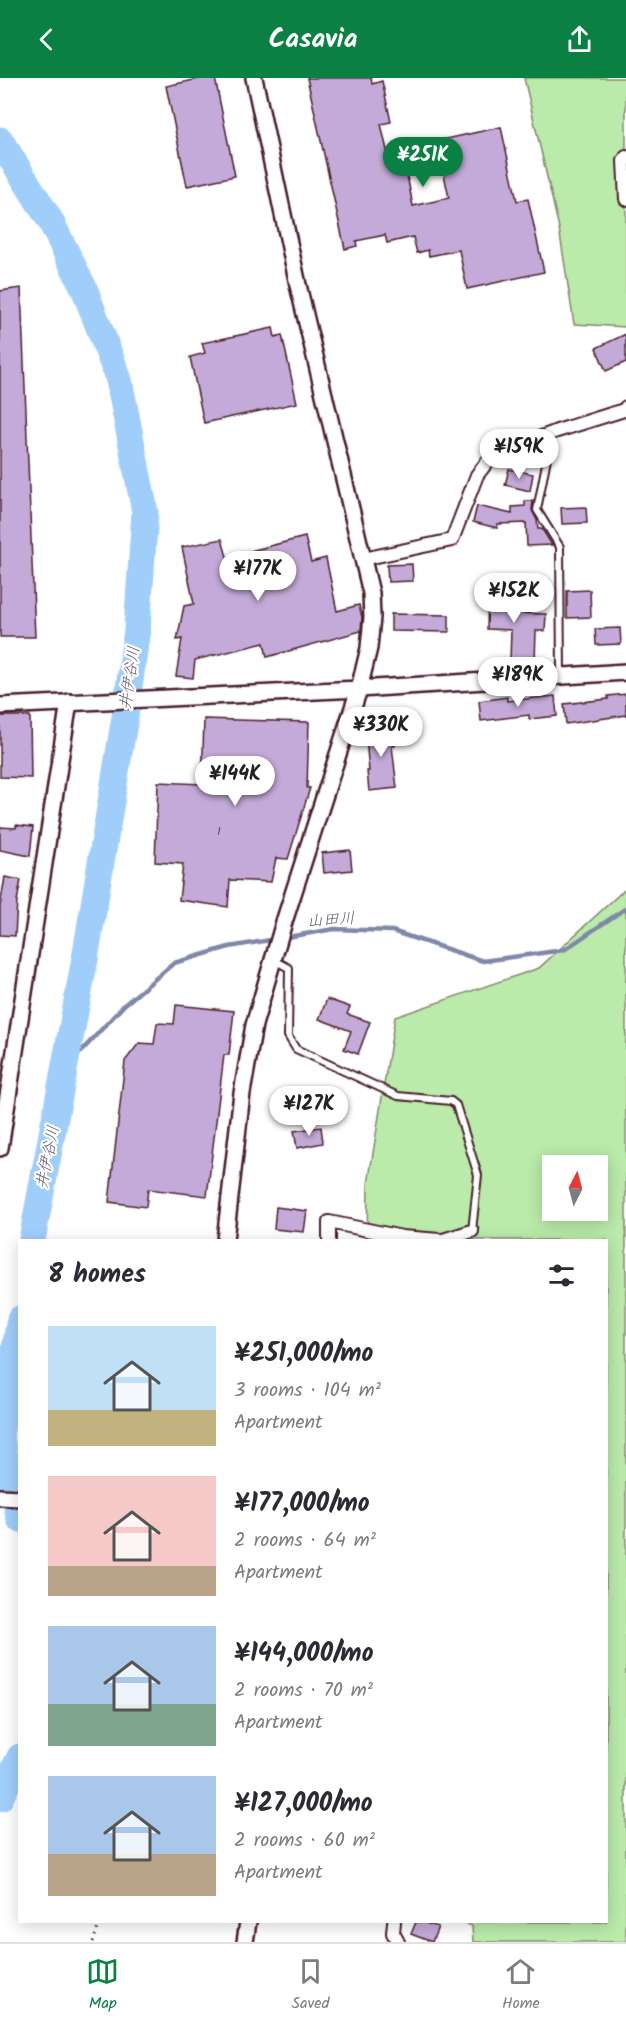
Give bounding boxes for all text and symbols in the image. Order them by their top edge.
text: Casavia [269,18,358,61]
icon: back [30,23,63,56]
icon: share [563,23,596,56]
pin: ¥251K [381,137,465,188]
text: ¥251K [397,140,449,172]
pin: ¥159K [477,429,561,480]
text: ¥159K [494,432,544,464]
pin: ¥177K [216,551,300,602]
text: ¥177K [233,554,283,586]
pin: ¥152K [472,573,556,624]
text: ¥152K [488,576,540,608]
water label: 井伊谷川 [113,645,147,711]
pin: ¥189K [476,657,560,708]
text: ¥189K [492,660,544,692]
pin: ¥330K [339,707,423,758]
text: ¥330K [353,710,409,742]
pin: ¥144K [193,756,277,807]
text: ¥144K [209,759,261,791]
house number: 1 [217,822,221,841]
water label: 山田川 [306,906,356,934]
pin: ¥127K [267,1086,351,1137]
text: ¥127K [283,1089,335,1121]
water label: 井伊谷川 [30,1123,66,1191]
north arrow [542,1155,608,1221]
map controls [542,1155,608,1221]
text: 8 homes [48,1254,146,1296]
icon: filters [545,1259,578,1292]
text: ¥251,000/mo [234,1333,373,1375]
icon: home [96,1350,168,1422]
text: 3 rooms · 104 m² [234,1375,381,1407]
text: Apartment [234,1407,323,1439]
text: ¥177,000/mo [234,1483,370,1525]
icon: home [96,1500,168,1572]
text: 2 rooms · 64 m² [234,1525,376,1557]
text: Apartment [234,1557,323,1589]
text: ¥144,000/mo [234,1633,374,1675]
icon: home [96,1650,168,1722]
text: 2 rooms · 70 m² [234,1675,373,1707]
text: Apartment [234,1707,323,1739]
text: ¥127,000/mo [234,1783,373,1825]
icon: home [96,1800,168,1872]
text: 2 rooms · 60 m² [234,1825,375,1857]
text: Apartment [234,1857,323,1889]
tab: Map [86,1955,119,2016]
tab: Saved [292,1955,330,2016]
tab: Home [502,1955,540,2016]

